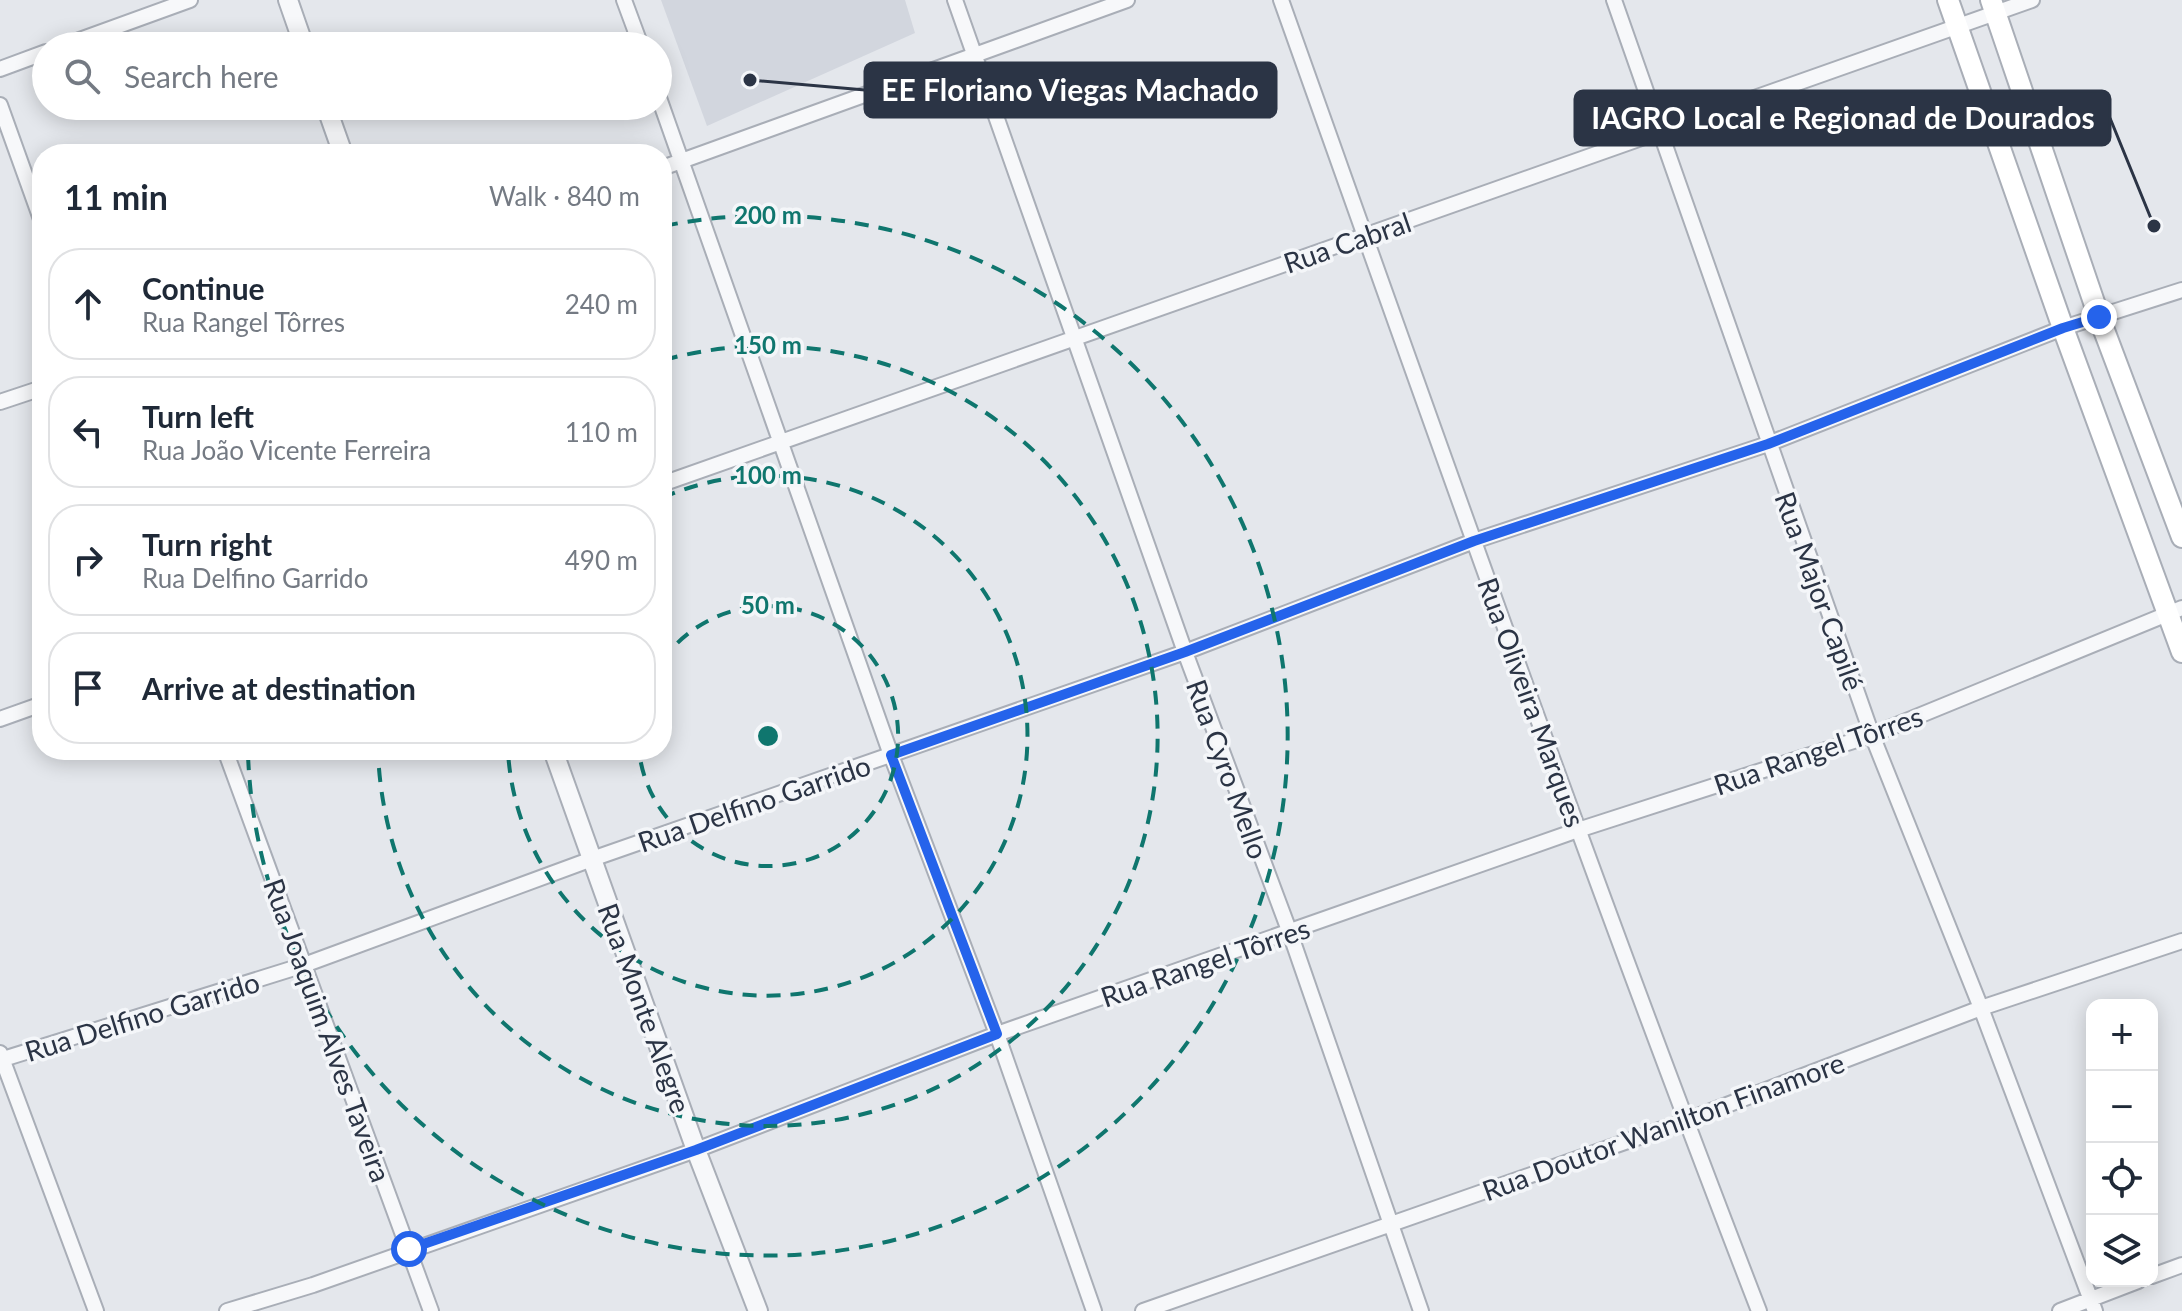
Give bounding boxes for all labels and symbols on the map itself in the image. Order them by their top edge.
callout: EE Floriano Viegas Machado [865,63,1276,117]
text: EE Floriano Viegas Machado [881,71,1259,107]
callout: IAGRO Local e Regionad de Dourados [1575,91,2110,145]
text: IAGRO Local e Regionad de Dourados [1591,99,2095,135]
text: 200 m [734,200,802,229]
street label: Rua Cabral [1279,204,1415,280]
route end [2081,299,2117,335]
text: 150 m [734,330,802,359]
text: 100 m [734,460,802,489]
street label: Rua Major Capilé [1768,487,1872,695]
street label: Rua Oliveira Marques [1471,573,1593,831]
text: 50 m [741,590,795,619]
street label: Rua Cyro Mello [1180,675,1276,863]
street label: Rua Rangel Tôrres [1709,698,1927,802]
centre of rings [754,722,782,750]
street label: Rua Delfino Garrido [633,747,875,859]
street label: Rua Joaquim Alves Taveira [257,874,399,1186]
street label: Rua Monte Alegre [591,898,699,1118]
street label: Rua Rangel Tôrres [1096,910,1314,1014]
street label: Rua Delfino Garrido [20,964,264,1068]
street label: Rua Doutor Wanilton Finamore [1477,1045,1849,1207]
route start [391,1231,427,1267]

